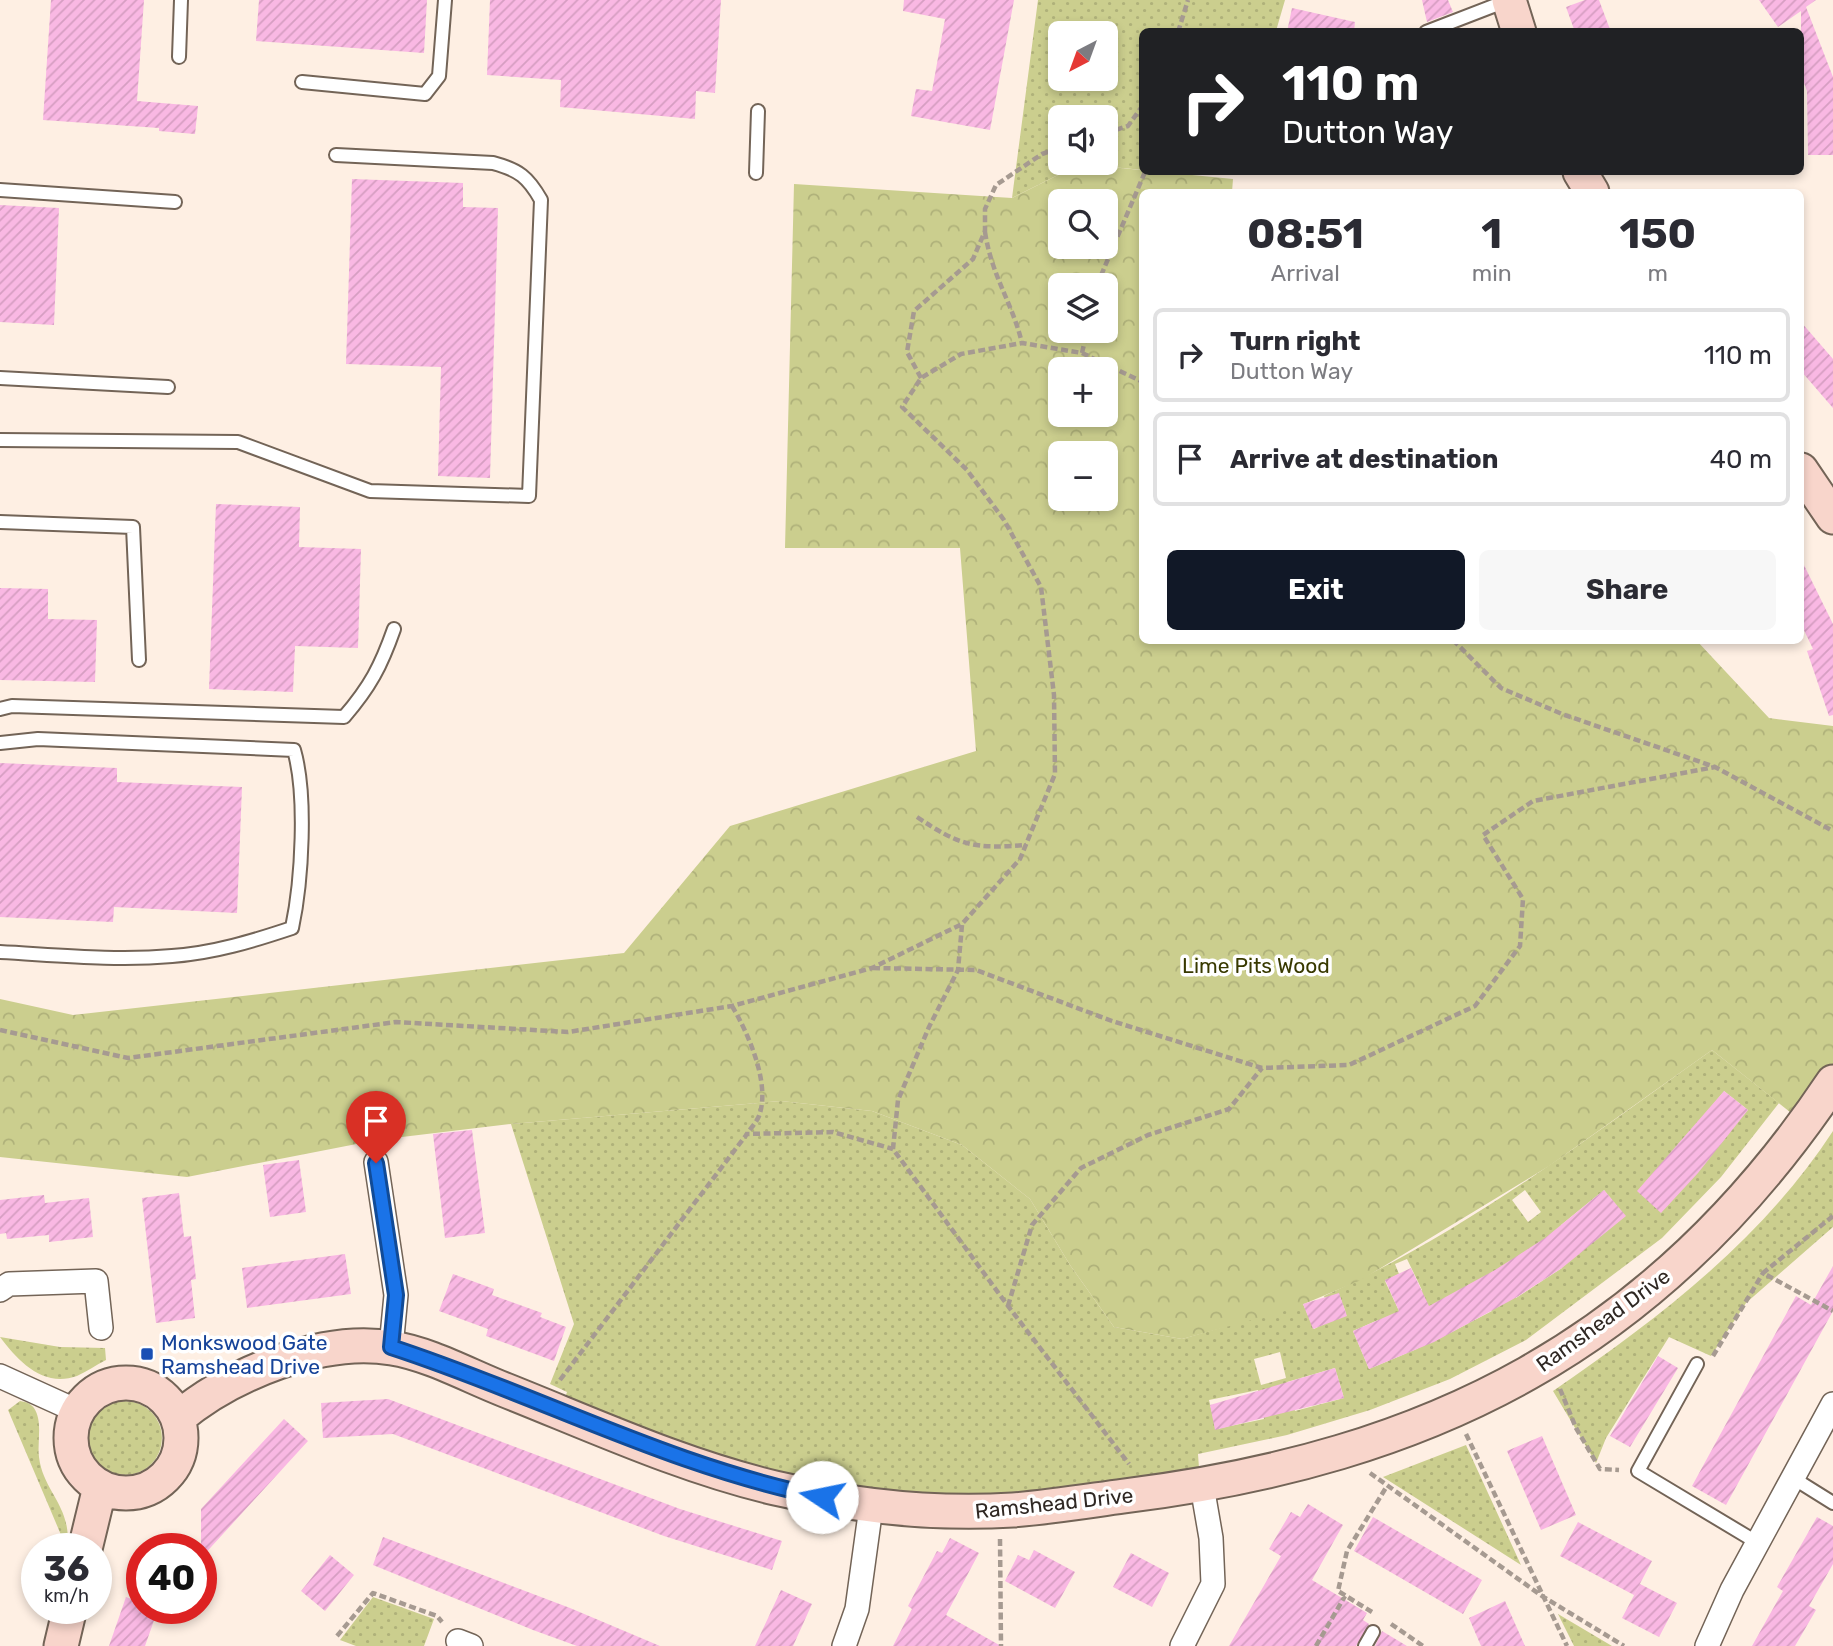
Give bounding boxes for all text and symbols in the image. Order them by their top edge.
north arrow [1048,21,1118,91]
map controls [1048,21,1118,511]
text: 110 m [1282,54,1419,112]
icon: right [1167,56,1258,147]
button: sound [1048,105,1118,175]
text: Dutton Way [1282,113,1453,151]
button: search [1048,189,1118,259]
text: 08:51 [1247,209,1364,259]
text: 1 [1481,209,1502,259]
text: 150 [1620,209,1696,259]
text: Arrival [1271,259,1340,287]
text: min [1472,259,1512,287]
text: m [1648,259,1668,287]
button: layers [1048,273,1118,343]
text: Turn right [1230,326,1360,357]
icon: right [1171,336,1209,374]
text: 110 m [1704,340,1772,371]
button: + [1048,357,1118,427]
text: Dutton Way [1230,357,1353,385]
icon: arrive [1171,440,1209,478]
button: − [1048,441,1118,511]
text: Arrive at destination [1230,444,1498,475]
text: 40 m [1710,444,1772,475]
button: Exit [1167,550,1465,630]
button: Share [1479,550,1776,630]
park label: Lime Pits Wood [1182,953,1330,978]
pin [346,1091,406,1163]
icon: arrive [357,1102,395,1140]
street label: Ramshead Drive [1531,1263,1675,1377]
place label: Monkswood Gate Ramshead Drive [161,1330,328,1379]
marker: Monkswood Gate Ramshead Drive [139,1346,155,1362]
position arrow [785,1460,859,1534]
street label: Ramshead Drive [974,1482,1134,1524]
speed limit sign: 40 [126,1533,217,1624]
text: 36 [44,1548,89,1590]
text: km/h [44,1585,89,1607]

